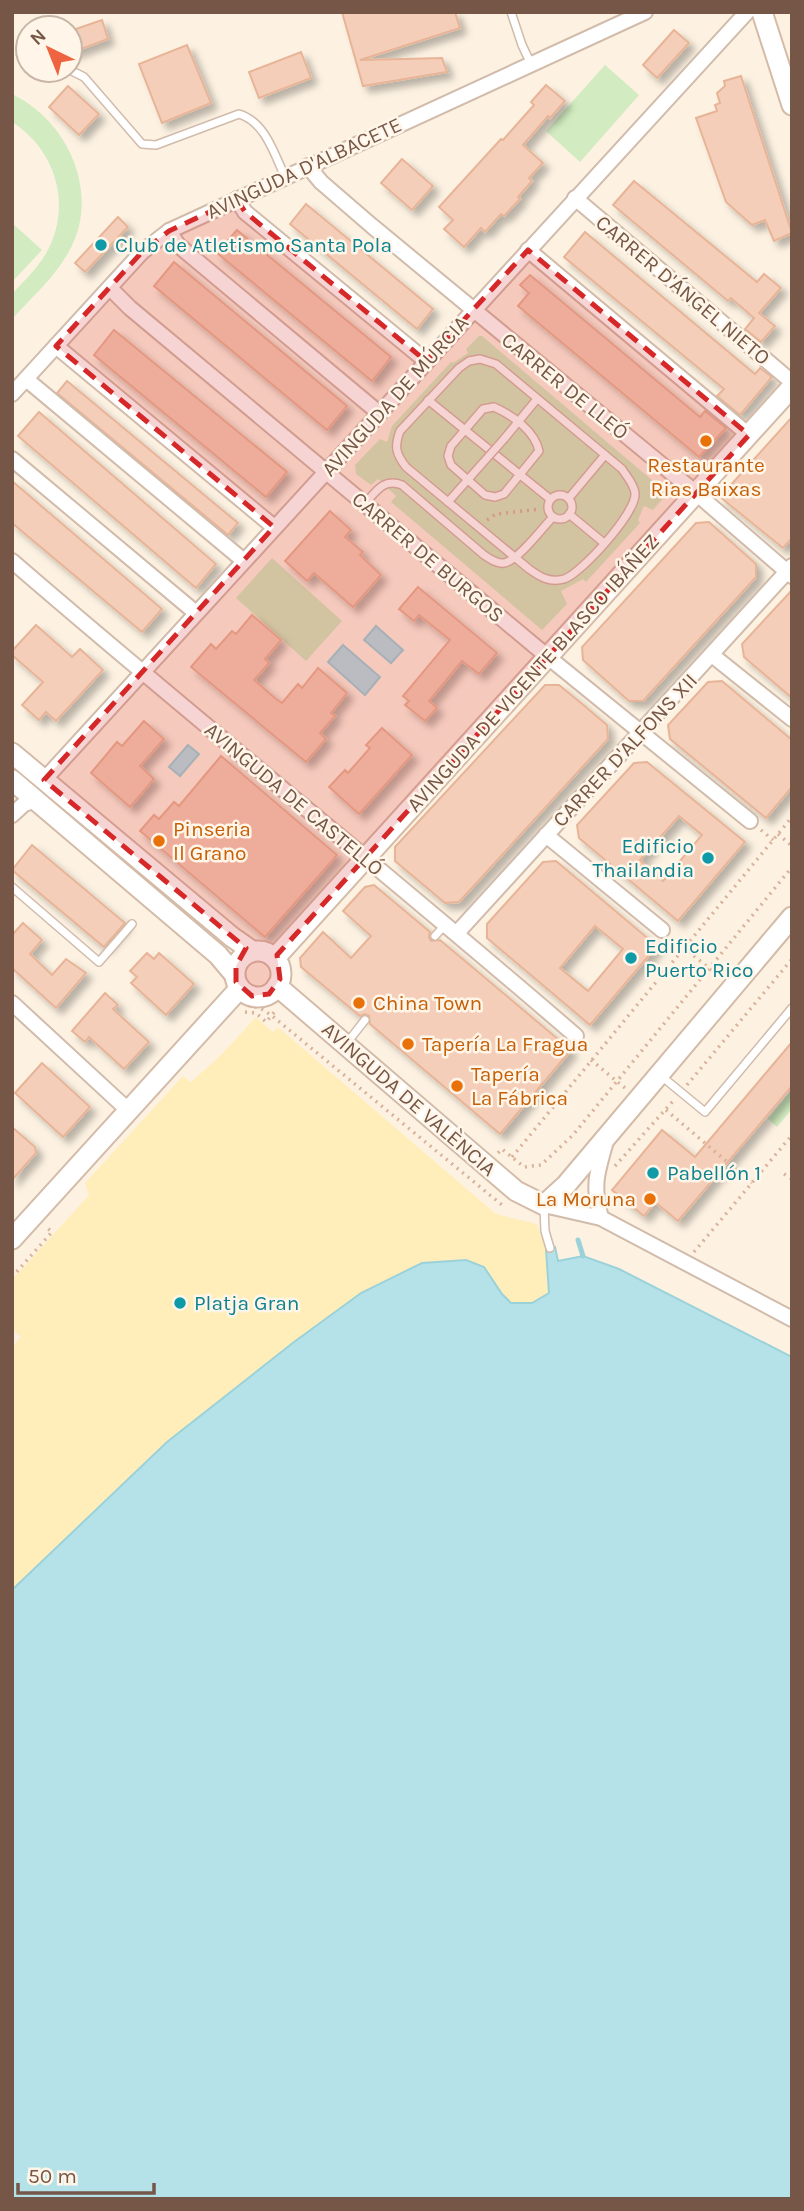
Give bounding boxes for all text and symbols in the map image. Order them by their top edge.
north arrow [14,14,84,84]
text: N [26,25,51,50]
street label: AVINGUDA D'ALBACETE [203,112,405,224]
street label: CARRER D'ÁNGEL NIETO [591,210,775,370]
place label: Club de Atletismo Santa Pola [115,233,392,257]
marker: Club de Atletismo Santa Pola [93,237,109,253]
street label: AVINGUDA DE MÚRCIA [317,311,473,481]
street label: CARRER DE LLEÓ [497,328,633,444]
marker: Restaurante Rias Baixas [698,433,714,449]
place label: Restaurante Rias Baixas [647,453,765,501]
street label: CARRER DE BURGOS [347,487,509,627]
street label: AVINGUDA DE VICENTE BLASCO IBÁÑEZ [402,529,664,817]
street label: CARRER D'ALFONS XII [548,668,702,832]
street label: AVINGUDA DE CASTELLÓ [200,717,388,881]
place label: Pinseria Il Grano [173,817,251,865]
marker: Pinseria Il Grano [151,833,167,849]
place label: Edificio Thailandia [593,834,694,882]
marker: Edificio Thailandia [700,850,716,866]
place label: Edificio Puerto Rico [645,934,754,982]
marker: Edificio Puerto Rico [623,950,639,966]
place label: China Town [373,991,482,1015]
marker: China Town [351,995,367,1011]
street label: AVINGUDA DE VALÈNCIA [317,1017,501,1181]
place label: Tapería La Fragua [422,1032,588,1056]
marker: Tapería La Fragua [400,1036,416,1052]
place label: Tapería La Fábrica [471,1062,568,1110]
marker: Tapería La Fábrica [449,1078,465,1094]
place label: Pabellón 1 [667,1161,761,1185]
marker: Pabellón 1 [645,1165,661,1181]
place label: La Moruna [536,1187,636,1211]
marker: La Moruna [642,1191,658,1207]
place label: Platja Gran [194,1291,299,1315]
marker: Platja Gran [172,1295,188,1311]
scale bar [18,2152,154,2196]
text: 50 m [28,2164,77,2188]

